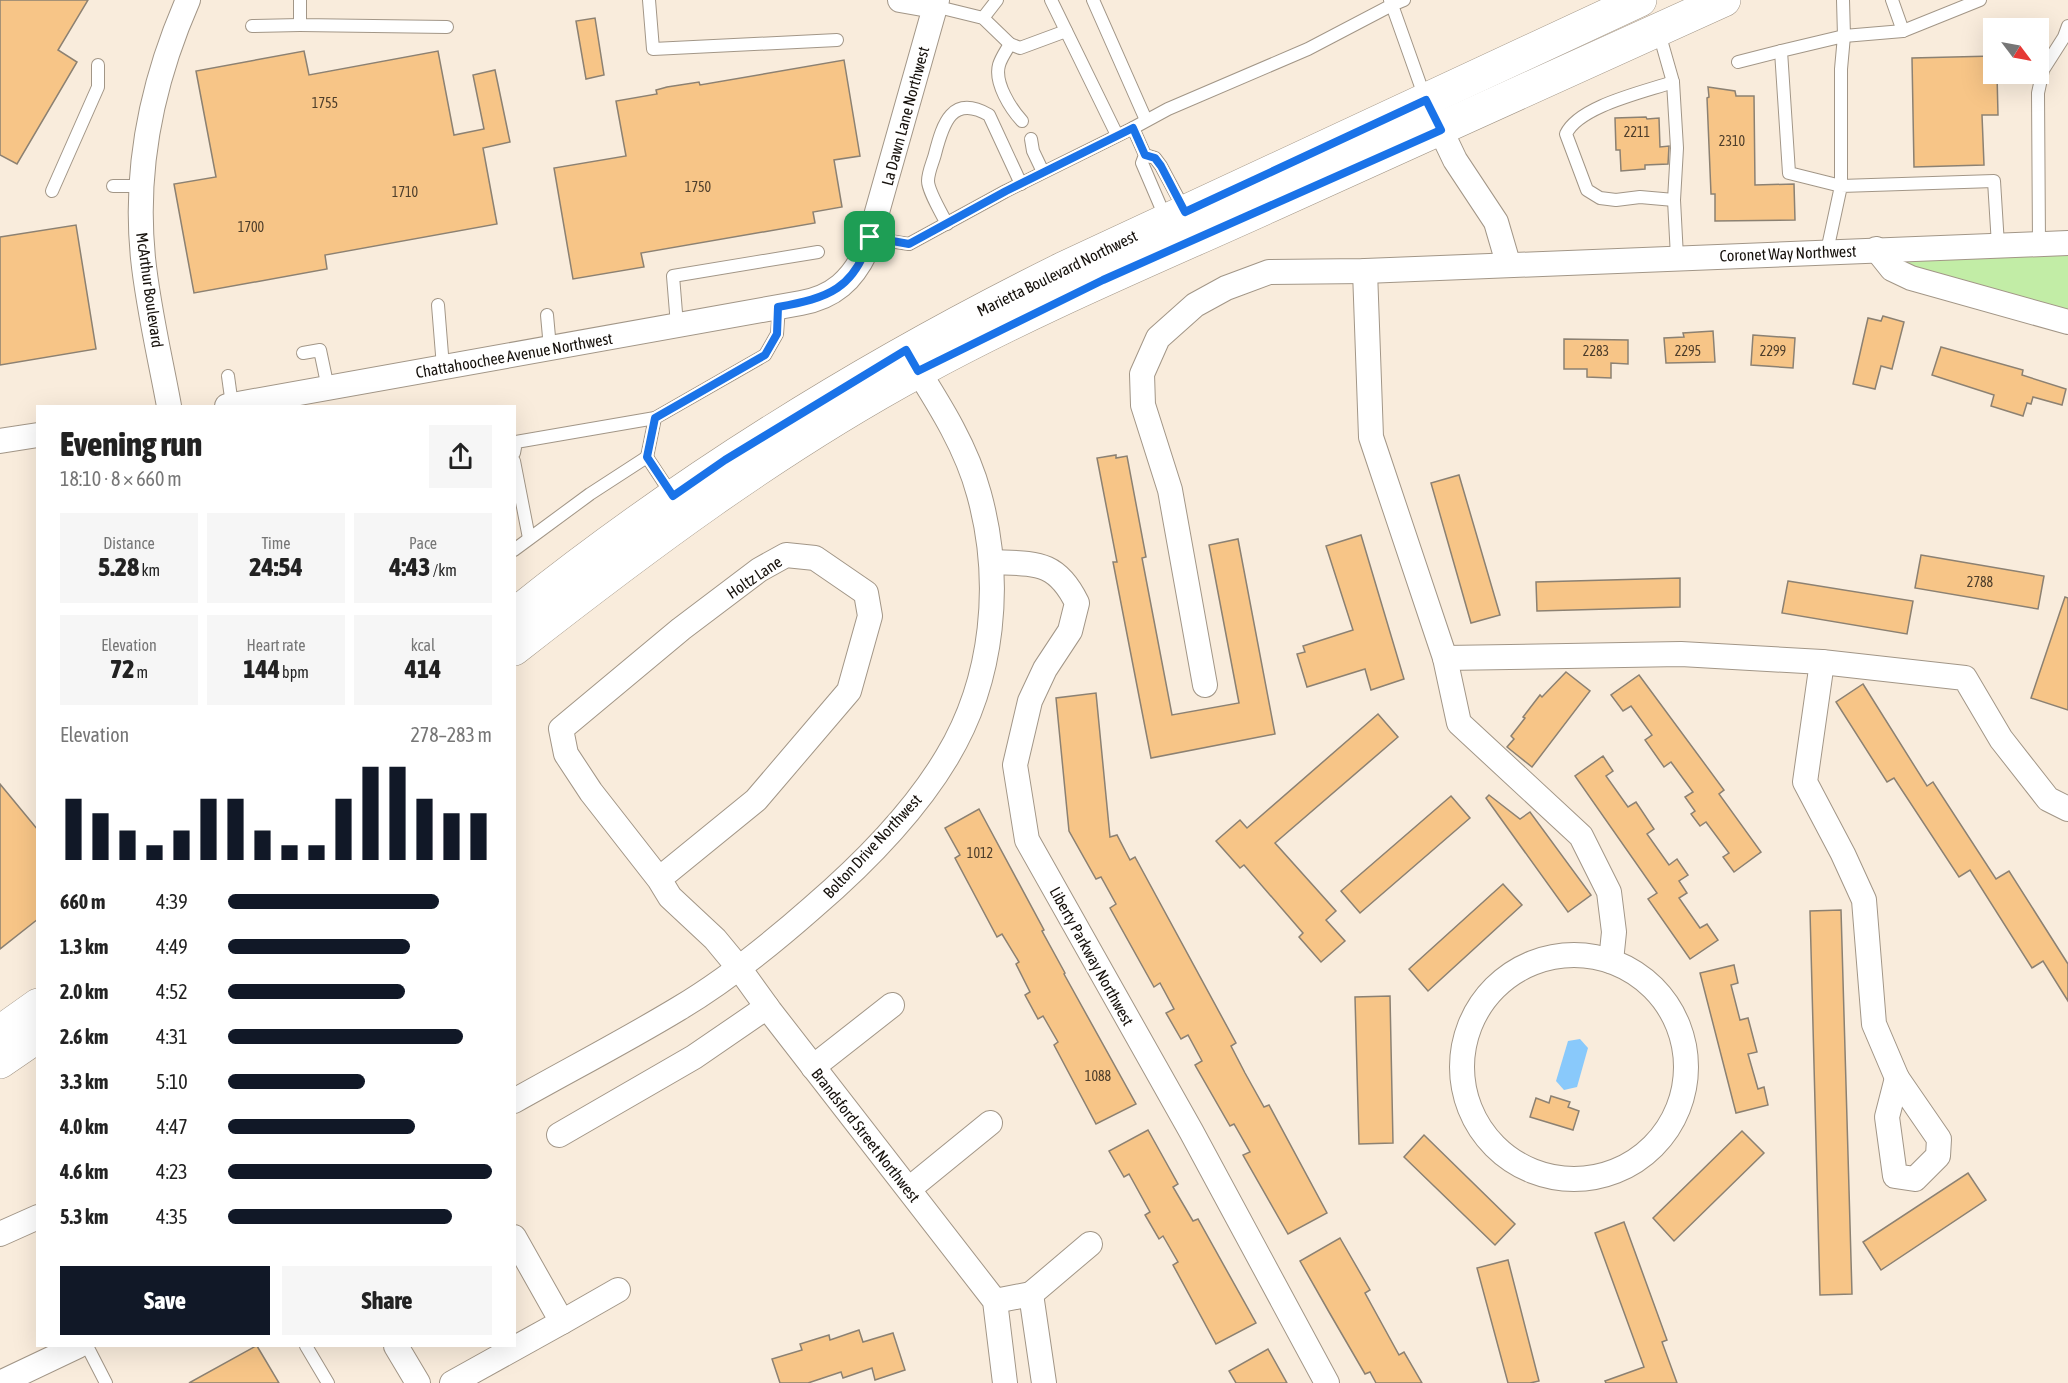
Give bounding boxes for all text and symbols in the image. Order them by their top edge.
north arrow [1983,18,2049,84]
map controls [1983,18,2049,84]
street label: La Dawn Lane Northwest [878,44,932,188]
house number: 1755 [312,95,338,111]
house number: 2211 [1624,124,1650,140]
house number: 2310 [1719,133,1746,149]
house number: 1750 [685,179,712,195]
house number: 1710 [392,184,419,200]
pin [844,211,895,262]
house number: 1700 [238,219,265,235]
icon: arrive [853,220,886,253]
street label: Marietta Boulevard Northwest [974,226,1140,320]
street label: McArthur Boulevard [133,231,167,349]
street label: Coronet Way Northwest [1719,242,1857,265]
street label: Chattahoochee Avenue Northwest [414,329,614,381]
house number: 2283 [1583,343,1609,359]
house number: 2295 [1675,343,1701,359]
house number: 2299 [1760,343,1786,359]
text: Evening run [60,425,202,463]
button: share [429,425,492,488]
text: 18:10 · 8 × 660 m [60,467,182,490]
text: Distance [103,534,155,552]
text: Time [261,534,291,552]
text: Pace [409,534,437,552]
text: 5.28 [98,552,139,582]
text: 24:54 [249,552,303,582]
text: 4:43 [389,552,431,582]
street label: Holtz Lane [723,552,785,602]
text: km [139,561,160,579]
text: /km [431,561,457,579]
house number: 2788 [1967,574,1994,590]
text: Elevation [101,636,157,654]
text: Heart rate [247,636,305,654]
text: kcal [411,636,435,654]
text: 72 [110,654,134,684]
text: 144 [243,654,280,684]
text: 414 [405,654,441,684]
text: m [134,663,148,681]
text: bpm [280,663,309,681]
text: Elevation [60,723,129,746]
text: 278–283 m [410,723,492,746]
street label: Bolton Drive Northwest [819,790,925,902]
house number: 1012 [967,845,993,861]
street label: Liberty Parkway Northwest [1045,883,1138,1029]
text: 660 m [60,890,105,913]
text: 4:39 [156,890,188,913]
text: 1.3 km [60,935,108,958]
text: 4:49 [156,935,188,958]
text: 2.0 km [60,980,108,1003]
text: 4:52 [156,980,188,1003]
text: 2.6 km [60,1025,108,1048]
text: 4:31 [156,1025,188,1048]
street label: Brandsford Street Northwest [808,1064,924,1206]
house number: 1088 [1085,1068,1112,1084]
text: 3.3 km [60,1070,108,1093]
text: 5:10 [156,1070,188,1093]
text: 4.0 km [60,1115,108,1138]
text: 4:47 [156,1115,188,1138]
text: 4.6 km [60,1160,108,1183]
text: 4:23 [156,1160,188,1183]
text: 5.3 km [60,1205,108,1228]
text: 4:35 [156,1205,188,1228]
button: Save [60,1266,270,1335]
button: Share [282,1266,492,1335]

